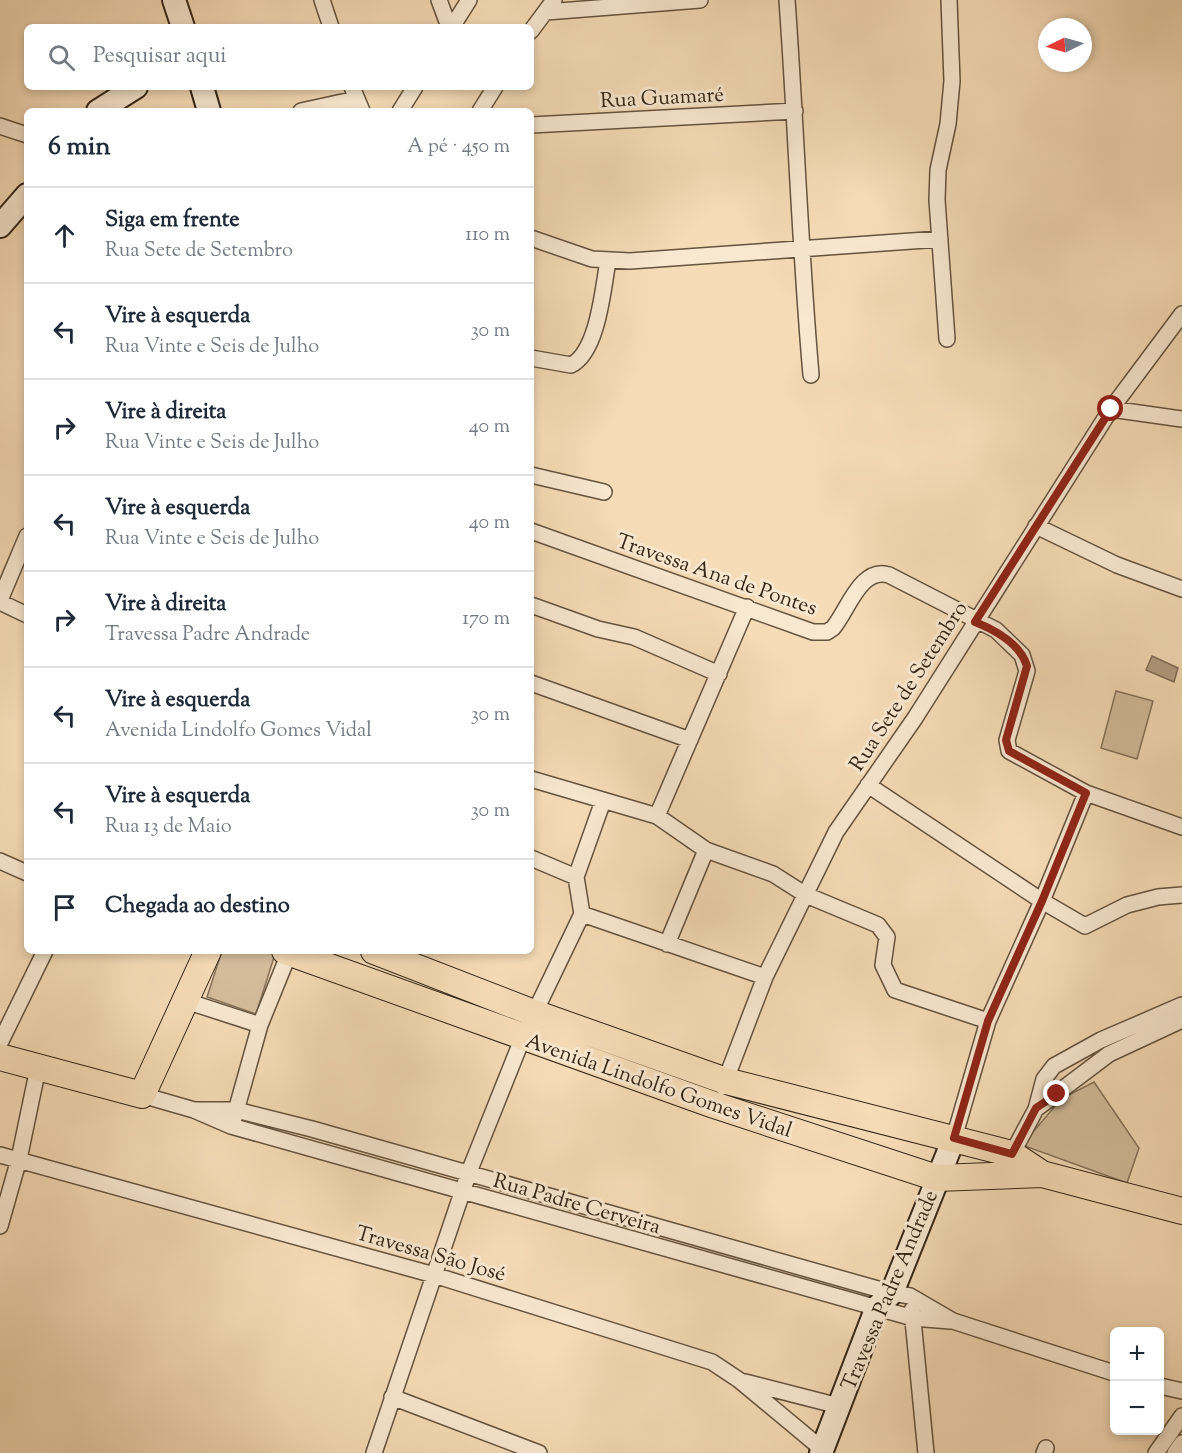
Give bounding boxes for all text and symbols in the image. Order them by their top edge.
north arrow [1038,18,1092,72]
search box [24,24,534,90]
icon: search [45,41,78,74]
text: Pesquisar aqui [93,41,227,73]
street label: Rua Guamaré [599,81,725,117]
text: 6 min [48,129,111,166]
text: A pé · 450 m [407,133,510,162]
text: Siga em frente [105,205,240,237]
icon: ahead [48,219,81,252]
text: 110 m [465,221,510,250]
text: Rua Sete de Setembro [105,237,293,266]
text: Vire à esquerda [105,301,250,333]
icon: left [48,315,81,348]
text: 30 m [471,317,510,346]
text: Rua Vinte e Seis de Julho [105,333,319,362]
route start [1097,395,1123,421]
text: Vire à direita [105,397,227,429]
icon: right [48,411,81,444]
text: 40 m [469,413,510,442]
text: Rua Vinte e Seis de Julho [105,429,319,458]
text: Vire à esquerda [105,493,250,525]
icon: left [48,507,81,540]
text: 40 m [469,509,510,538]
text: Rua Vinte e Seis de Julho [105,525,319,554]
street label: Travessa Ana de Pontes [612,527,821,624]
text: Vire à direita [105,589,227,621]
street label: Rua Sete de Setembro [843,596,976,778]
icon: right [48,603,81,636]
text: 170 m [462,605,510,634]
text: Travessa Padre Andrade [105,621,310,650]
text: Vire à esquerda [105,685,250,717]
icon: left [48,699,81,732]
text: 30 m [471,701,510,730]
text: Avenida Lindolfo Gomes Vidal [105,717,372,746]
text: Vire à esquerda [105,781,250,813]
icon: left [48,795,81,828]
text: 30 m [471,797,510,826]
text: Rua 13 de Maio [105,813,232,842]
icon: arrive [48,891,81,924]
text: Chegada ao destino [105,891,290,923]
street label: Avenida Lindolfo Gomes Vidal [521,1027,796,1147]
route end [1043,1080,1069,1106]
street label: Rua Padre Cerveira [489,1167,664,1243]
street label: Travessa Padre Andrade [835,1186,947,1396]
street label: Travessa São José [352,1219,509,1291]
map controls [1110,1327,1164,1435]
button: + [1110,1327,1164,1381]
button: − [1110,1381,1164,1435]

